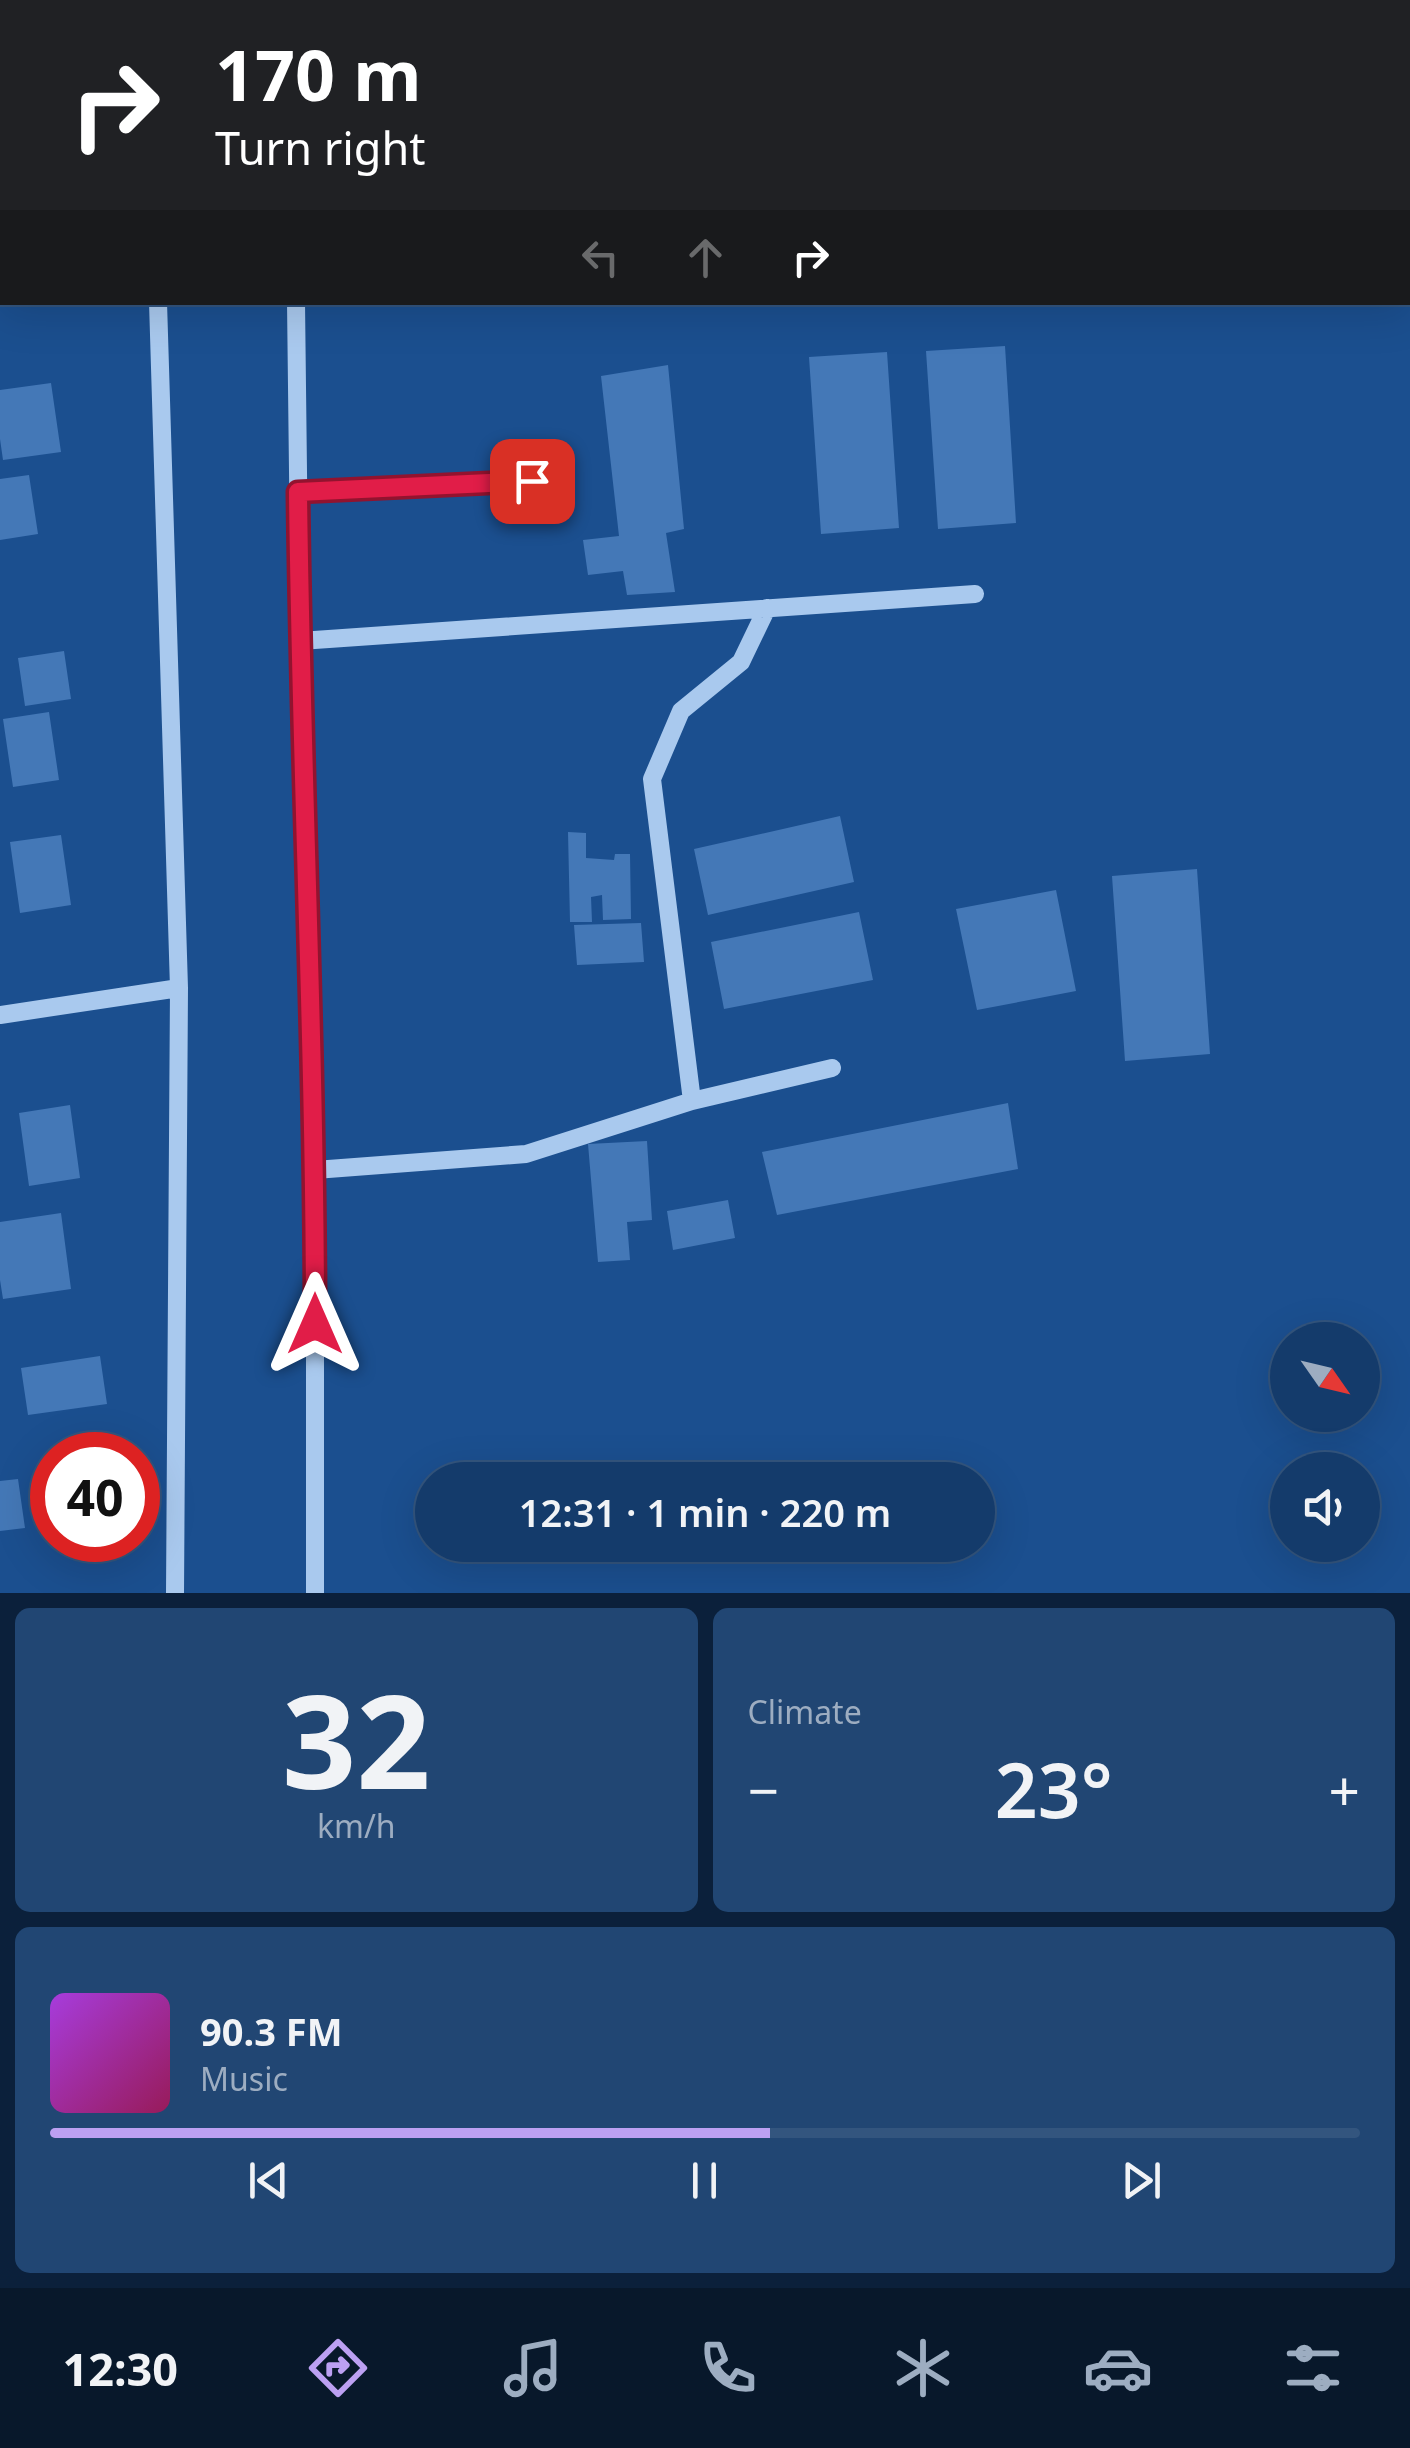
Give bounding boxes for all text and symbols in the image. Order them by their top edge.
text: 170 m [215,26,422,122]
icon: right [50,40,180,170]
text: Turn right [215,117,426,178]
icon: left [573,230,628,285]
icon: ahead [678,230,733,285]
icon: right [783,230,838,285]
pin [490,439,575,524]
icon: arrive [505,454,560,509]
position arrow [263,1272,367,1376]
north arrow [1270,1322,1380,1432]
map controls [1270,1322,1380,1562]
speed limit sign: 40 [30,1432,160,1562]
button: sound [1270,1452,1380,1562]
text: 12:31 · 1 min · 220 m [519,1486,891,1538]
text: 32 [282,1650,431,1827]
text: Climate [748,1690,862,1733]
text: 23° [995,1738,1113,1840]
text: − [748,1752,779,1827]
text: + [1329,1752,1360,1827]
text: km/h [317,1804,396,1847]
text: 90.3 FM [200,2005,342,2057]
text: Music [200,2057,288,2100]
icon: previous [241,2153,296,2208]
icon: pause [677,2153,732,2208]
icon: next [1114,2153,1169,2208]
icon: directions [303,2333,373,2403]
icon: music [498,2333,568,2403]
icon: phone [693,2333,763,2403]
icon: climate [888,2333,958,2403]
icon: car [1083,2333,1153,2403]
icon: filters [1278,2333,1348,2403]
text: 12:30 [62,2338,178,2399]

